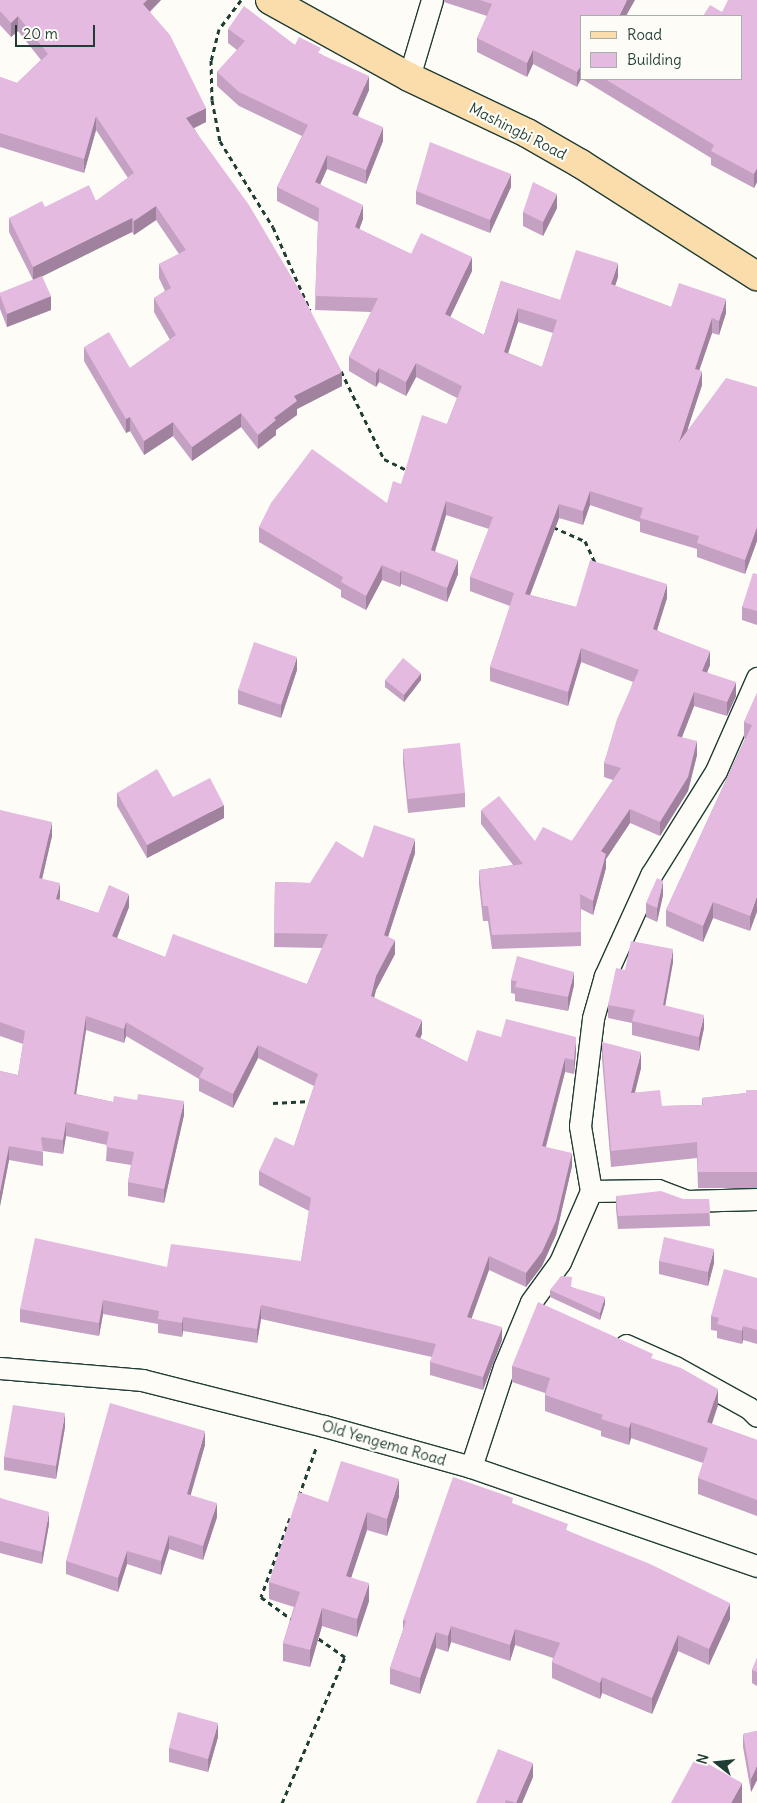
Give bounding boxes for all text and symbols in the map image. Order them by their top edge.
scale bar [18,15,98,47]
legend [580,15,742,80]
text: 20 m [23,24,58,43]
text: Road [627,25,662,44]
text: Building [627,50,682,69]
street label: Mashingbi Road [466,99,570,163]
street label: Old Yengema Road [320,1417,448,1469]
north arrow [692,1738,742,1788]
text: N [693,1752,713,1766]

